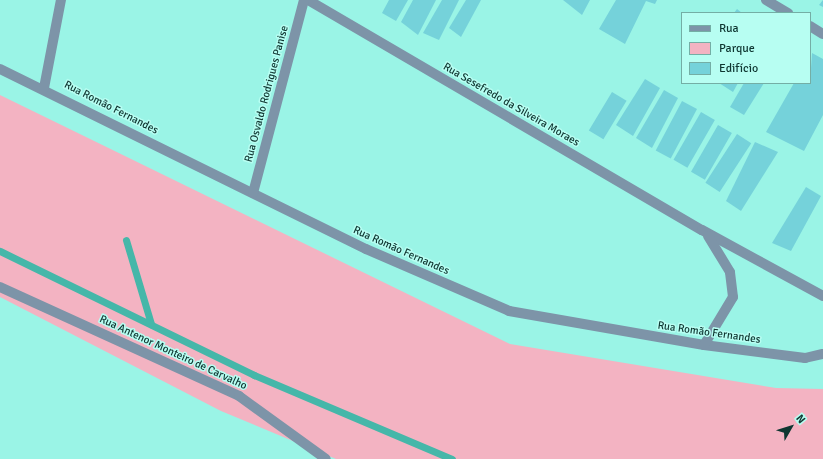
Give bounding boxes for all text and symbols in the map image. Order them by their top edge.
legend [681,12,811,84]
text: Rua [719,21,739,36]
street label: Rua Osvaldo Rodrigues Panise [242,24,292,164]
text: Parque [719,41,755,56]
street label: Rua Sesefredo da Silveira Moraes [440,60,582,150]
text: Edifício [719,61,758,76]
street label: Rua Romão Fernandes [62,79,160,137]
street label: Rua Romão Fernandes [351,224,451,278]
street label: Rua Antenor Monteiro de Carvalho [97,313,249,393]
street label: Rua Romão Fernandes [657,319,761,347]
north arrow [771,407,811,447]
text: N [793,412,808,426]

